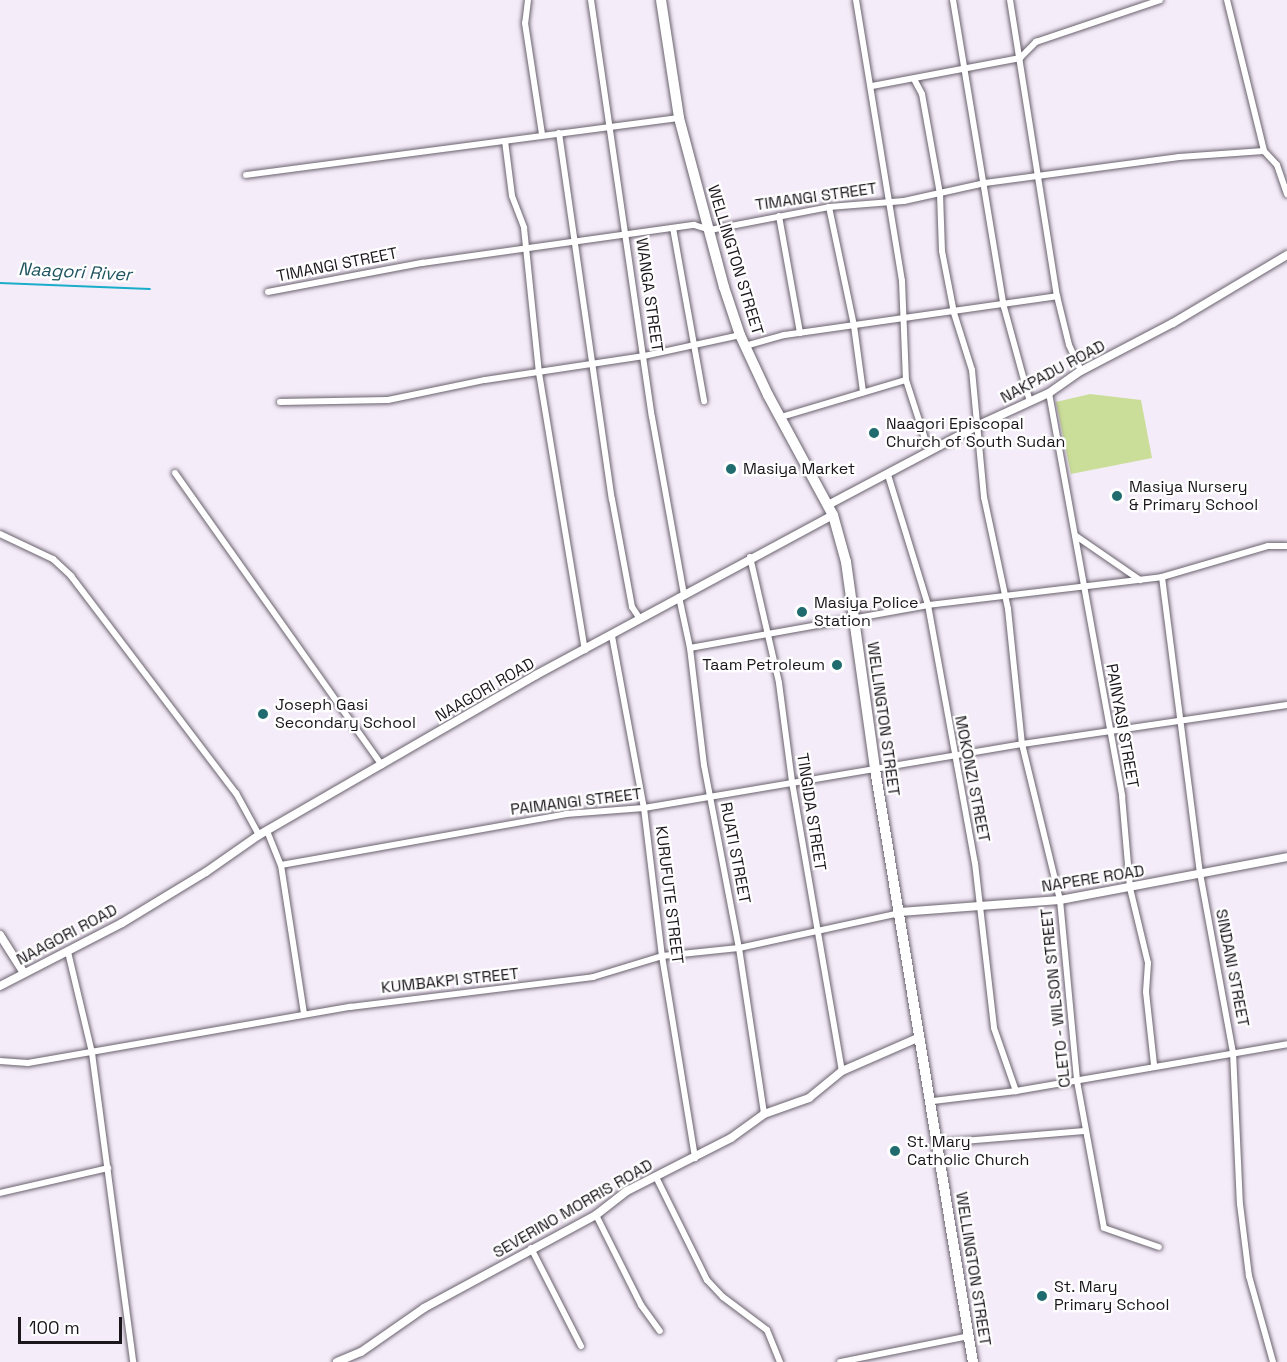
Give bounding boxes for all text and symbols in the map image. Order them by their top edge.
street label: TIMANGI STREET [754,179,878,215]
street label: WELLINGTON STREET [703,183,767,337]
street label: WANGA STREET [631,237,667,353]
street label: TIMANGI STREET [275,244,399,286]
water label: Naagori River [18,258,132,286]
street label: NAKPADU ROAD [997,336,1109,408]
place label: Naagori Episcopal Church of South Sudan [886,414,1065,452]
marker: Naagori Episcopal Church of South Sudan [867,426,881,440]
place label: Masiya Market [743,459,855,479]
marker: Masiya Market [724,462,738,476]
place label: Masiya Nursery & Primary School [1129,477,1258,515]
marker: Masiya Nursery & Primary School [1110,489,1124,503]
place label: Masiya Police Station [814,593,919,631]
marker: Masiya Police Station [795,605,809,619]
street label: WELLINGTON STREET [863,641,903,797]
street label: NAAGORI ROAD [432,654,538,726]
place label: Taam Petroleum [702,655,825,675]
marker: Taam Petroleum [830,658,844,672]
street label: PAINYASI STREET [1102,662,1142,790]
place label: Joseph Gasi Secondary School [275,695,416,733]
marker: Joseph Gasi Secondary School [256,707,270,721]
street label: MOKONZI STREET [950,714,994,844]
street label: TINGIDA STREET [792,752,830,872]
street label: PAIMANGI STREET [509,784,643,820]
street label: RUATI STREET [716,801,754,905]
street label: KURUFUTE STREET [651,825,687,965]
street label: NAPERE ROAD [1040,861,1146,897]
street label: NAAGORI ROAD [13,900,121,970]
street label: CLETO - WILSON STREET [1037,907,1075,1089]
street label: SINDANI STREET [1211,907,1253,1029]
street label: KUMBAKPI STREET [380,964,520,998]
place label: St. Mary Catholic Church [907,1132,1029,1170]
marker: St. Mary Catholic Church [888,1144,902,1158]
street label: SEVERINO MORRIS ROAD [490,1155,656,1263]
street label: WELLINGTON STREET [951,1191,995,1347]
place label: St. Mary Primary School [1054,1277,1169,1315]
marker: St. Mary Primary School [1035,1289,1049,1303]
scale bar [21,1305,124,1343]
text: 100 m [29,1316,80,1339]

